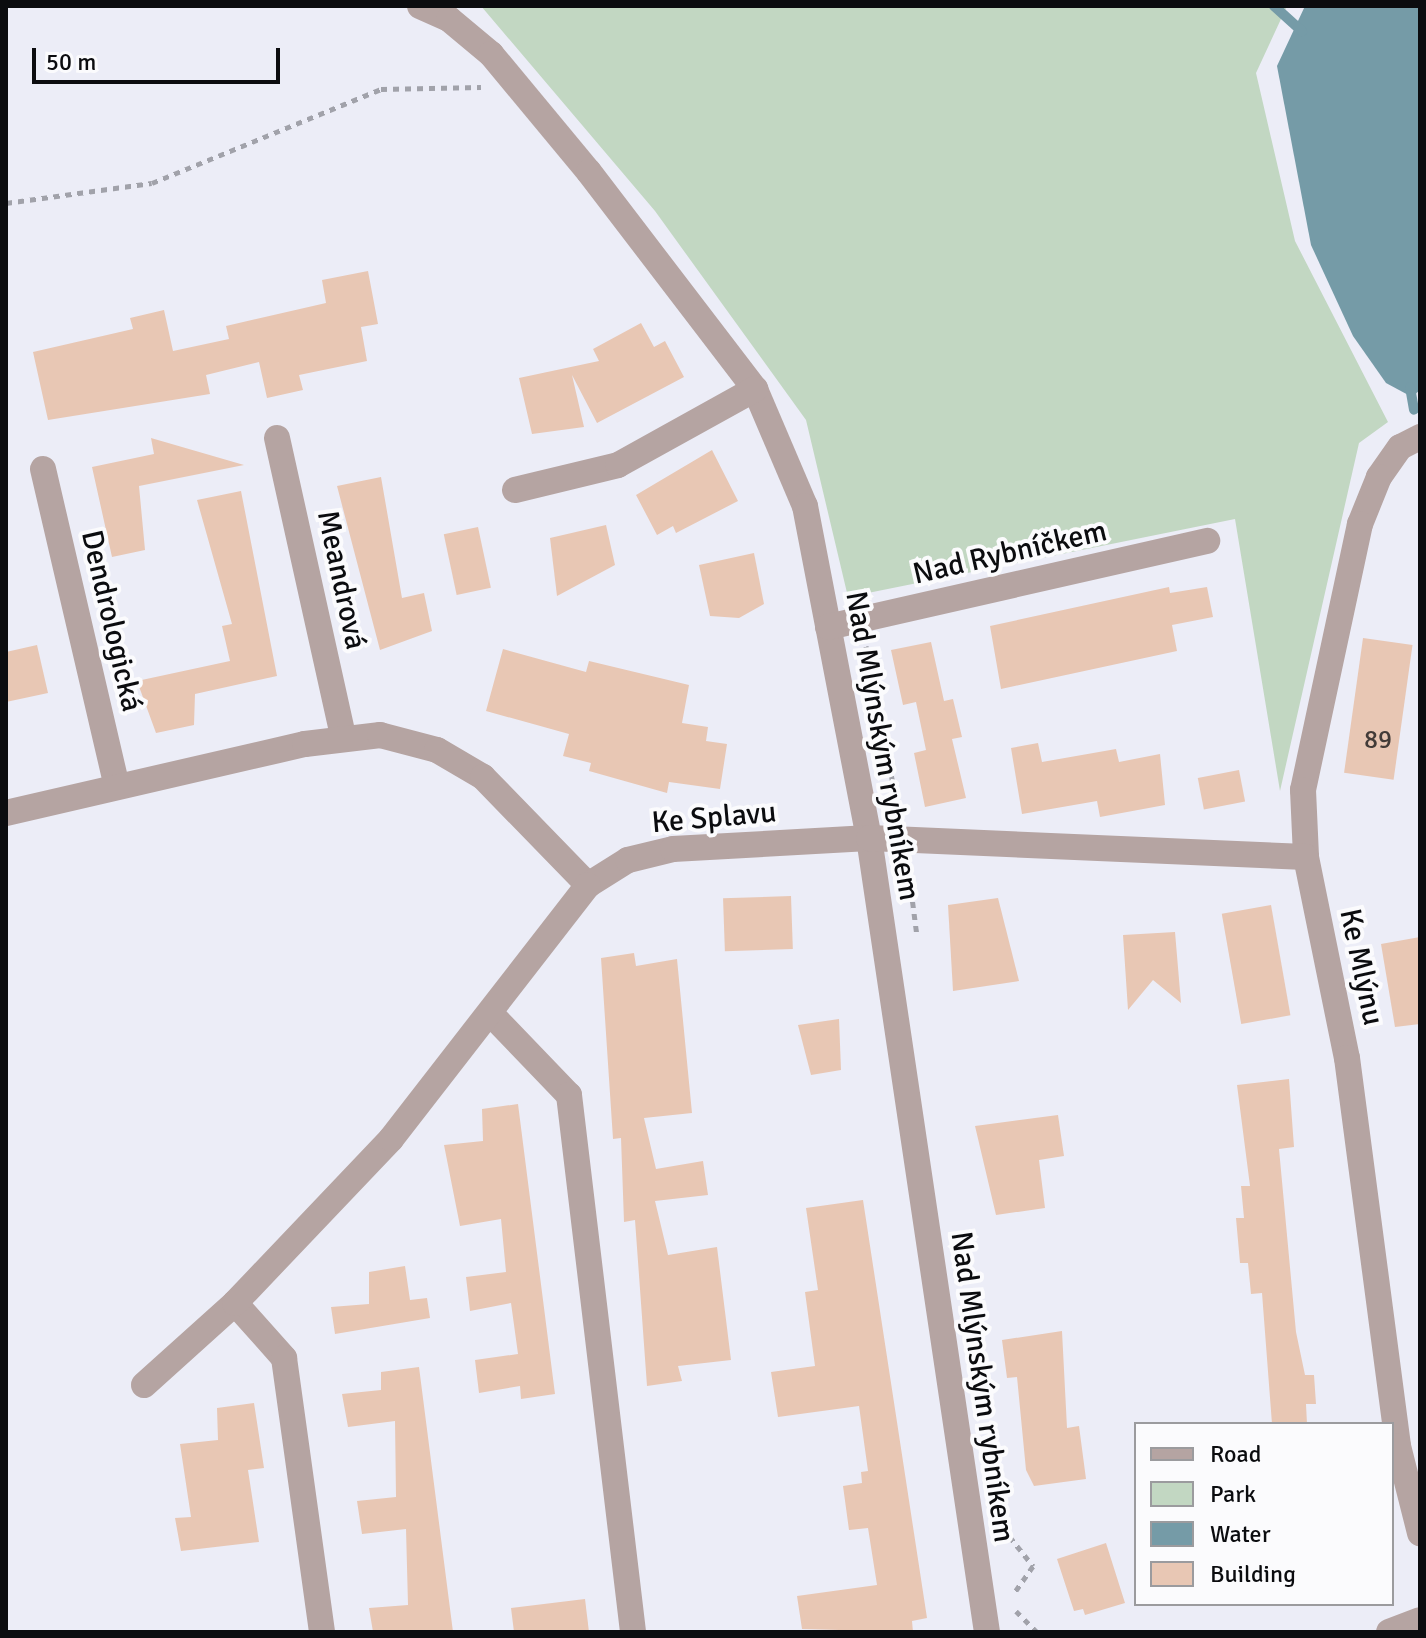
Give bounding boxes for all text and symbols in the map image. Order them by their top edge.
scale bar [36,32,284,82]
text: 50 m [46,47,96,77]
street label: Meandrová [309,507,373,653]
street label: Nad Rybníčkem [910,513,1110,593]
street label: Dendrologická [73,527,149,715]
street label: Nad Mlýnským rybníkem [837,589,927,903]
house number: 89 [1364,725,1392,757]
street label: Ke Splavu [650,795,778,841]
street label: Ke Mlýnu [1331,905,1391,1029]
street label: Nad Mlýnským rybníkem [942,1229,1022,1545]
legend [1134,1422,1394,1606]
text: Road [1210,1439,1261,1469]
text: Park [1210,1479,1256,1509]
text: Water [1210,1519,1270,1549]
text: Building [1210,1559,1296,1589]

